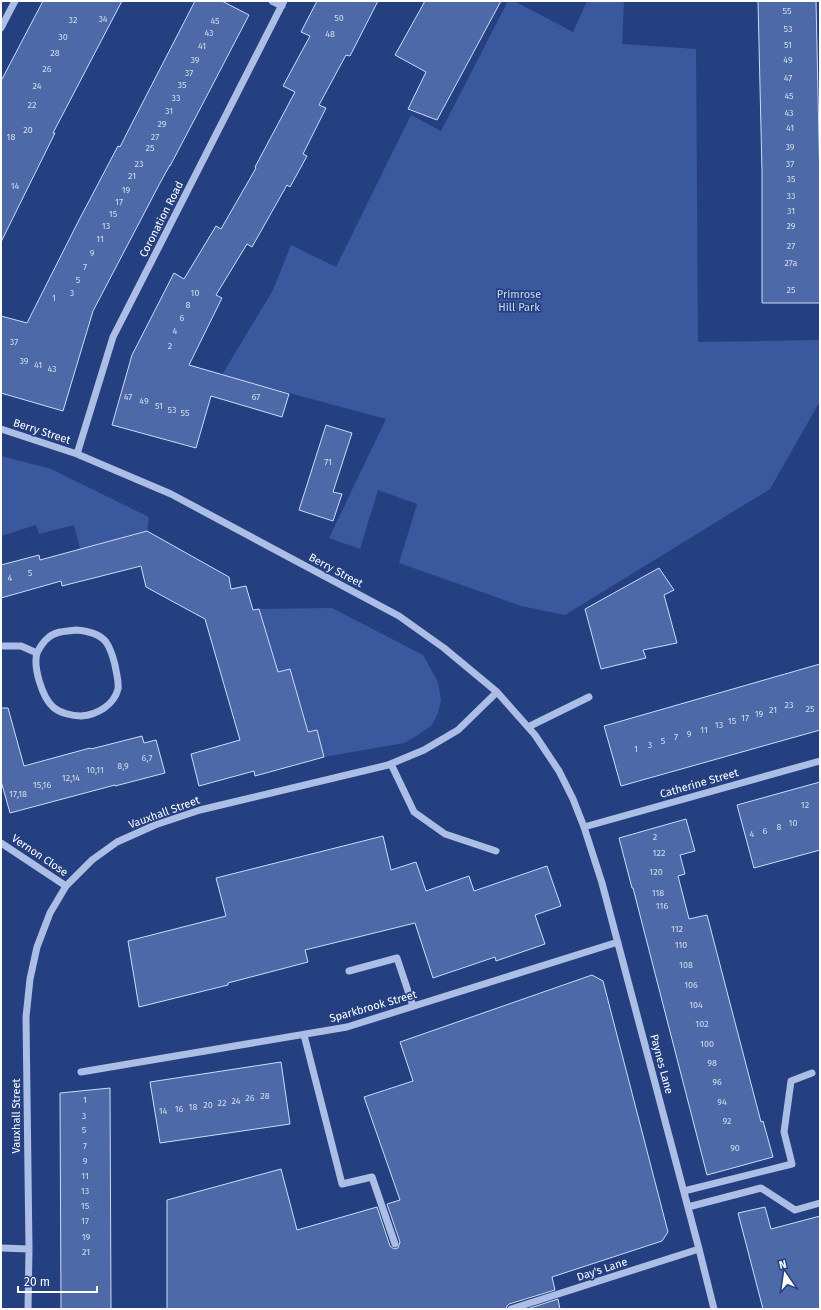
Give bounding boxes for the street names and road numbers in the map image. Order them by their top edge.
street label: Coronation Road [137,179,186,259]
street label: Berry Street [12,416,72,447]
street label: Berry Street [307,551,365,590]
street label: Catherine Street [658,766,740,801]
street label: Vauxhall Street [127,794,202,831]
street label: Vernon Close [9,832,70,879]
street label: Sparkbrook Street [328,988,418,1025]
street label: Paynes Lane [647,1033,676,1095]
street label: Vauxhall Street [10,1079,23,1153]
street label: Day's Lane [575,1255,629,1284]

